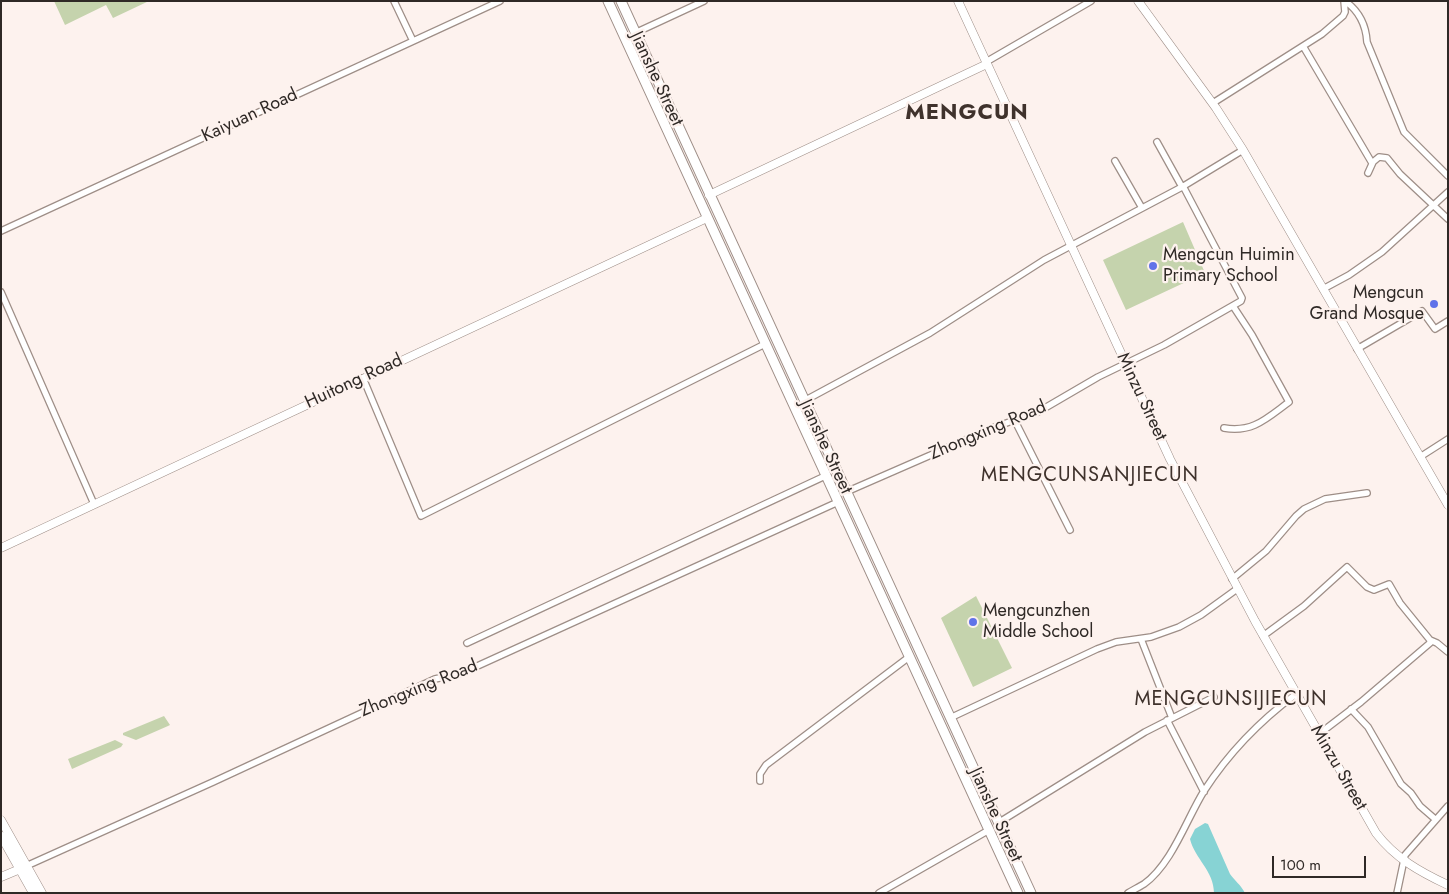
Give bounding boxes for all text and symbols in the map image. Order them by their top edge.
street label: Jianshe Street [625,28,687,130]
street label: Kaiyuan Road [199,84,301,148]
district label: MENGCUN [904,101,1030,127]
place label: Mengcun Huimin Primary School [1163,245,1295,288]
marker: Mengcun Huimin Primary School [1147,260,1159,272]
place label: Mengcun Grand Mosque [1309,283,1424,326]
marker: Mengcun Grand Mosque [1428,298,1440,310]
street label: Huitong Road [302,350,406,414]
street label: Minzu Street [1111,350,1171,444]
street label: Jianshe Street [794,396,856,498]
street label: Zhongxing Road [926,397,1050,465]
district label: MENGCUNSANJIECUN [979,464,1201,488]
place label: Mengcunzhen Middle School [983,601,1093,644]
marker: Mengcunzhen Middle School [967,616,979,628]
street label: Zhongxing Road [357,656,481,722]
district label: MENGCUNSIJIECUN [1133,688,1329,712]
street label: Minzu Street [1305,722,1371,814]
street label: Jianshe Street [964,764,1026,866]
scale bar [1274,846,1368,878]
text: 100 m [1280,854,1321,876]

